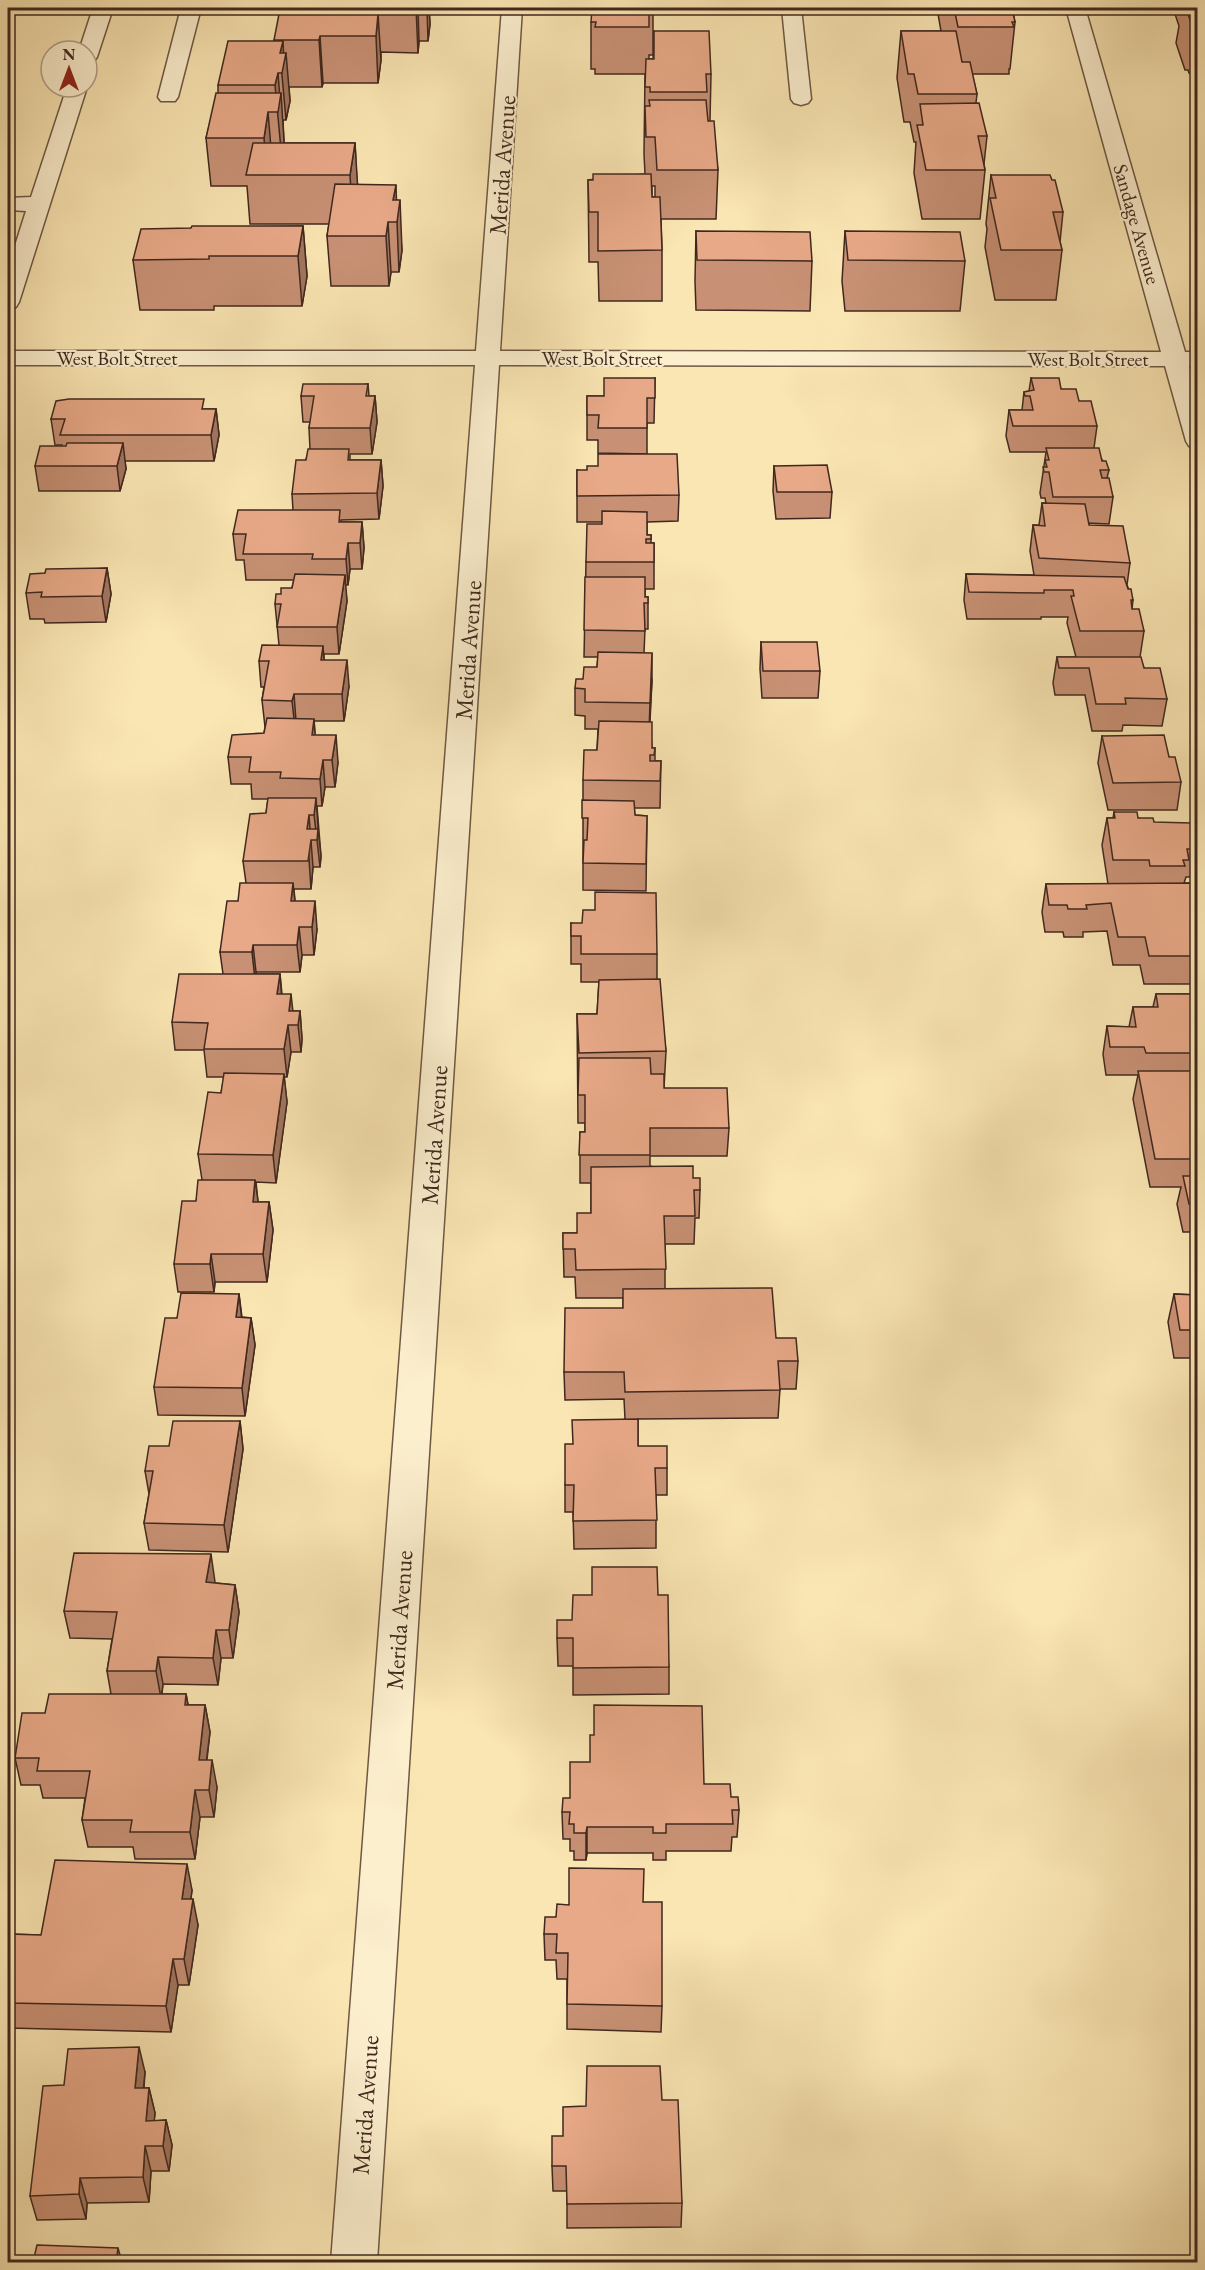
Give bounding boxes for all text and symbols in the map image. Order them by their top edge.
north arrow [39,39,99,99]
text: N [63,44,76,65]
street label: Merida Avenue [482,94,522,236]
street label: Sandage Avenue [1107,161,1167,287]
street label: West Bolt Street [56,345,178,371]
street label: West Bolt Street [541,345,663,371]
street label: West Bolt Street [1027,346,1149,372]
street label: Merida Avenue [448,579,488,721]
street label: Merida Avenue [414,1064,454,1206]
street label: Merida Avenue [379,1549,419,1691]
street label: Merida Avenue [345,2034,385,2176]

